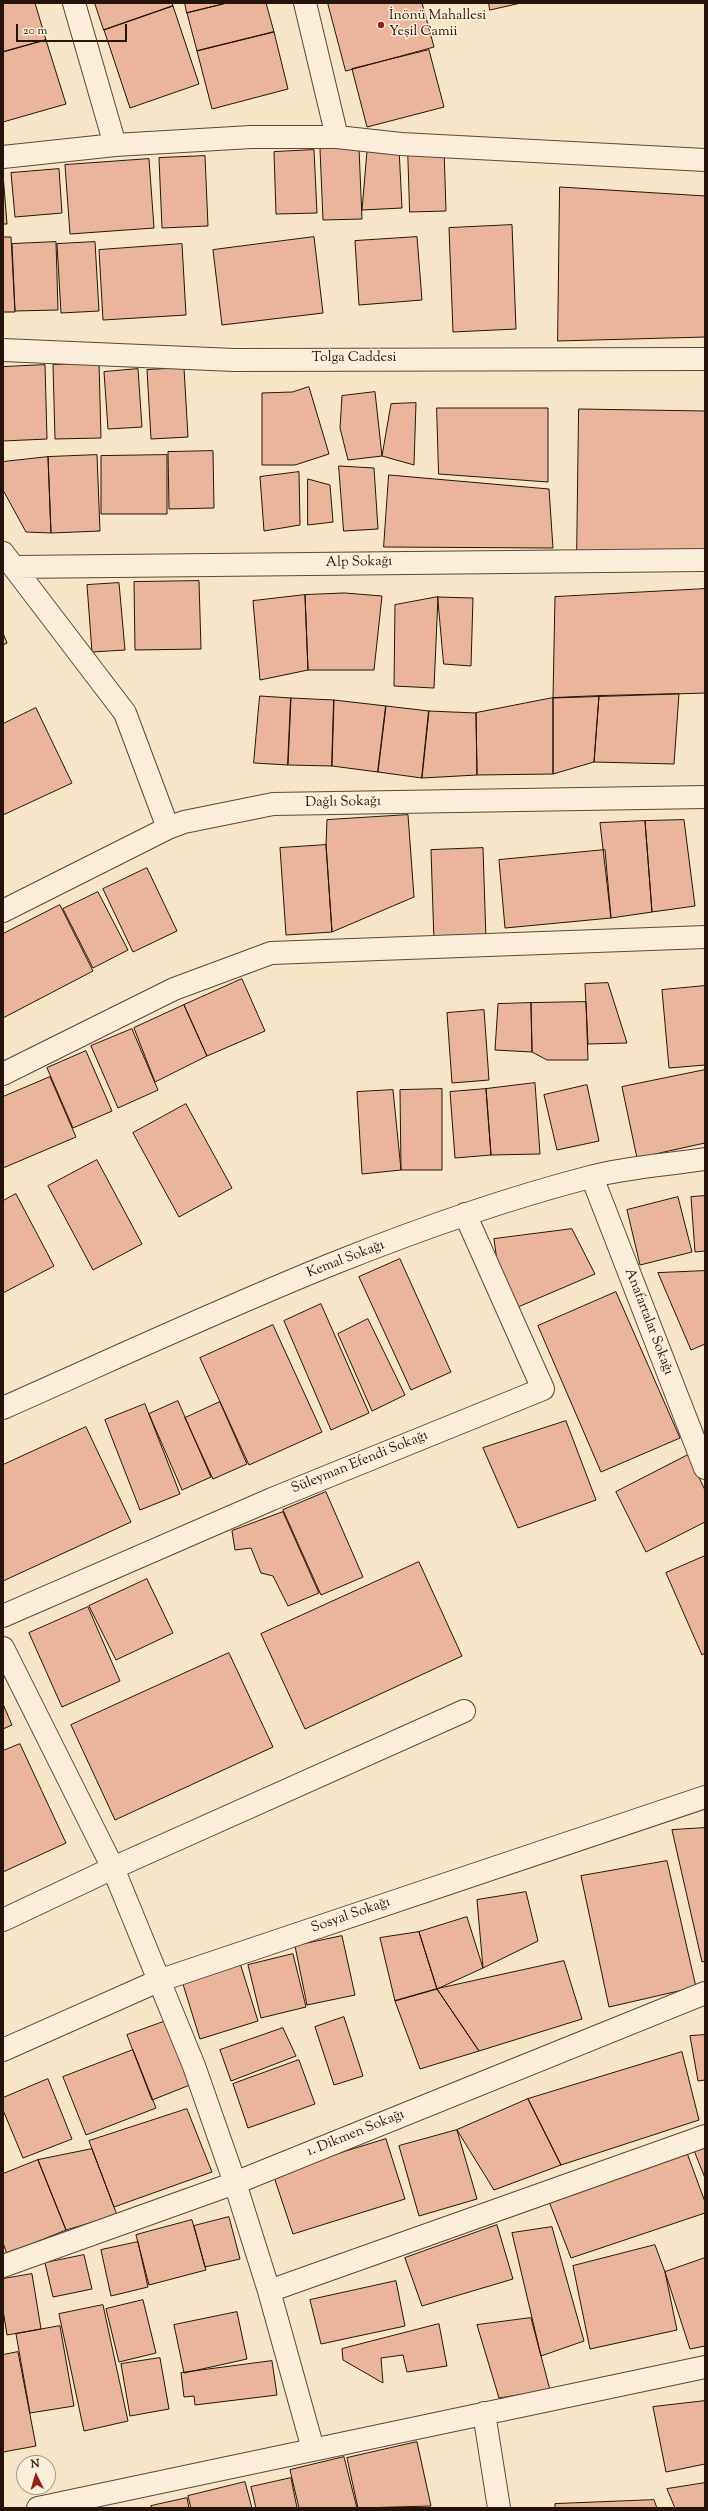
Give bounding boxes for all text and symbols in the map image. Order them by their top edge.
place label: İnönü Mahallesi Yeşil Camii [389,9,486,42]
scale bar [18,16,129,42]
marker: İnönü Mahallesi Yeşil Camii [376,20,386,30]
text: 20 m [23,22,47,40]
street label: Tolga Caddesi [311,351,397,367]
street label: Alp Sokağı [326,554,392,572]
street label: Dağlı Sokağı [305,794,381,812]
street label: Kemal Sokağı [305,1238,387,1282]
street label: Anafartalar Sokağı [620,1266,676,1378]
street label: Süleyman Efendi Sokağı [289,1428,431,1498]
street label: Sosyal Sokağı [309,1895,393,1937]
street label: 1. Dikmen Sokağı [305,2107,407,2161]
north arrow [16,2455,56,2495]
text: N [30,2456,40,2472]

